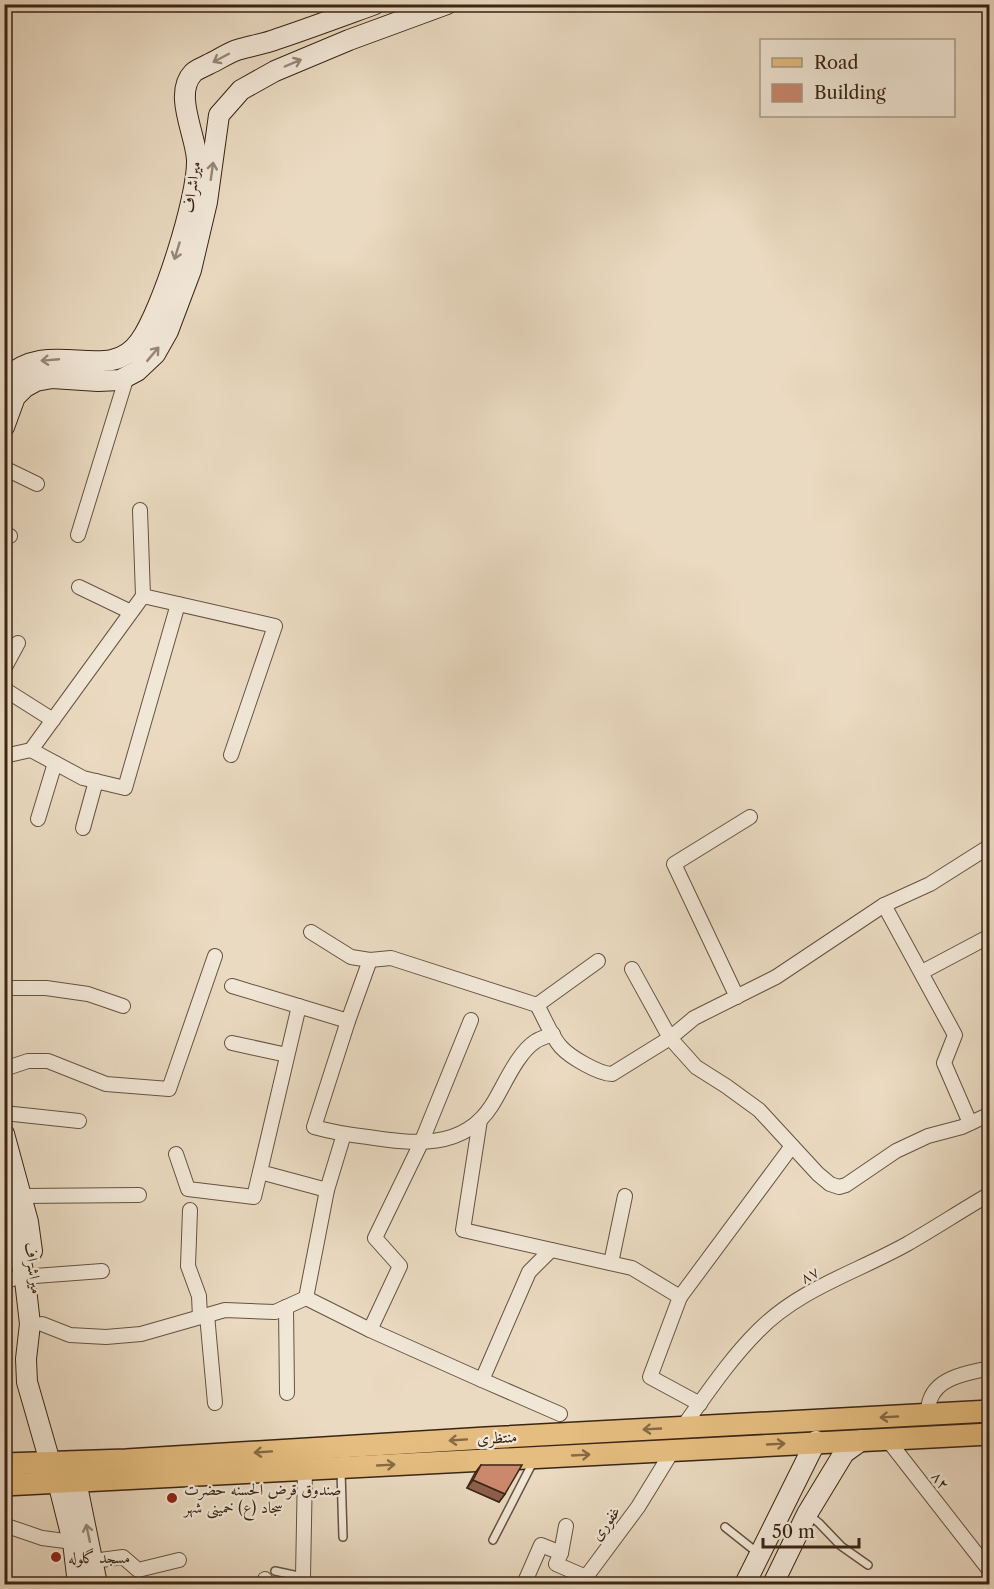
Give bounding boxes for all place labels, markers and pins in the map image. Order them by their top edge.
place label: صندوق قرض الحسنه حضرت سجاد (ع) خمینی شهر [182,1479,341,1521]
marker: صندوق قرض الحسنه حضرت سجاد (ع) خمینی شهر [165,1491,179,1505]
place label: مسجد گلوله [68,1547,130,1568]
marker: مسجد گلوله [49,1550,63,1564]

